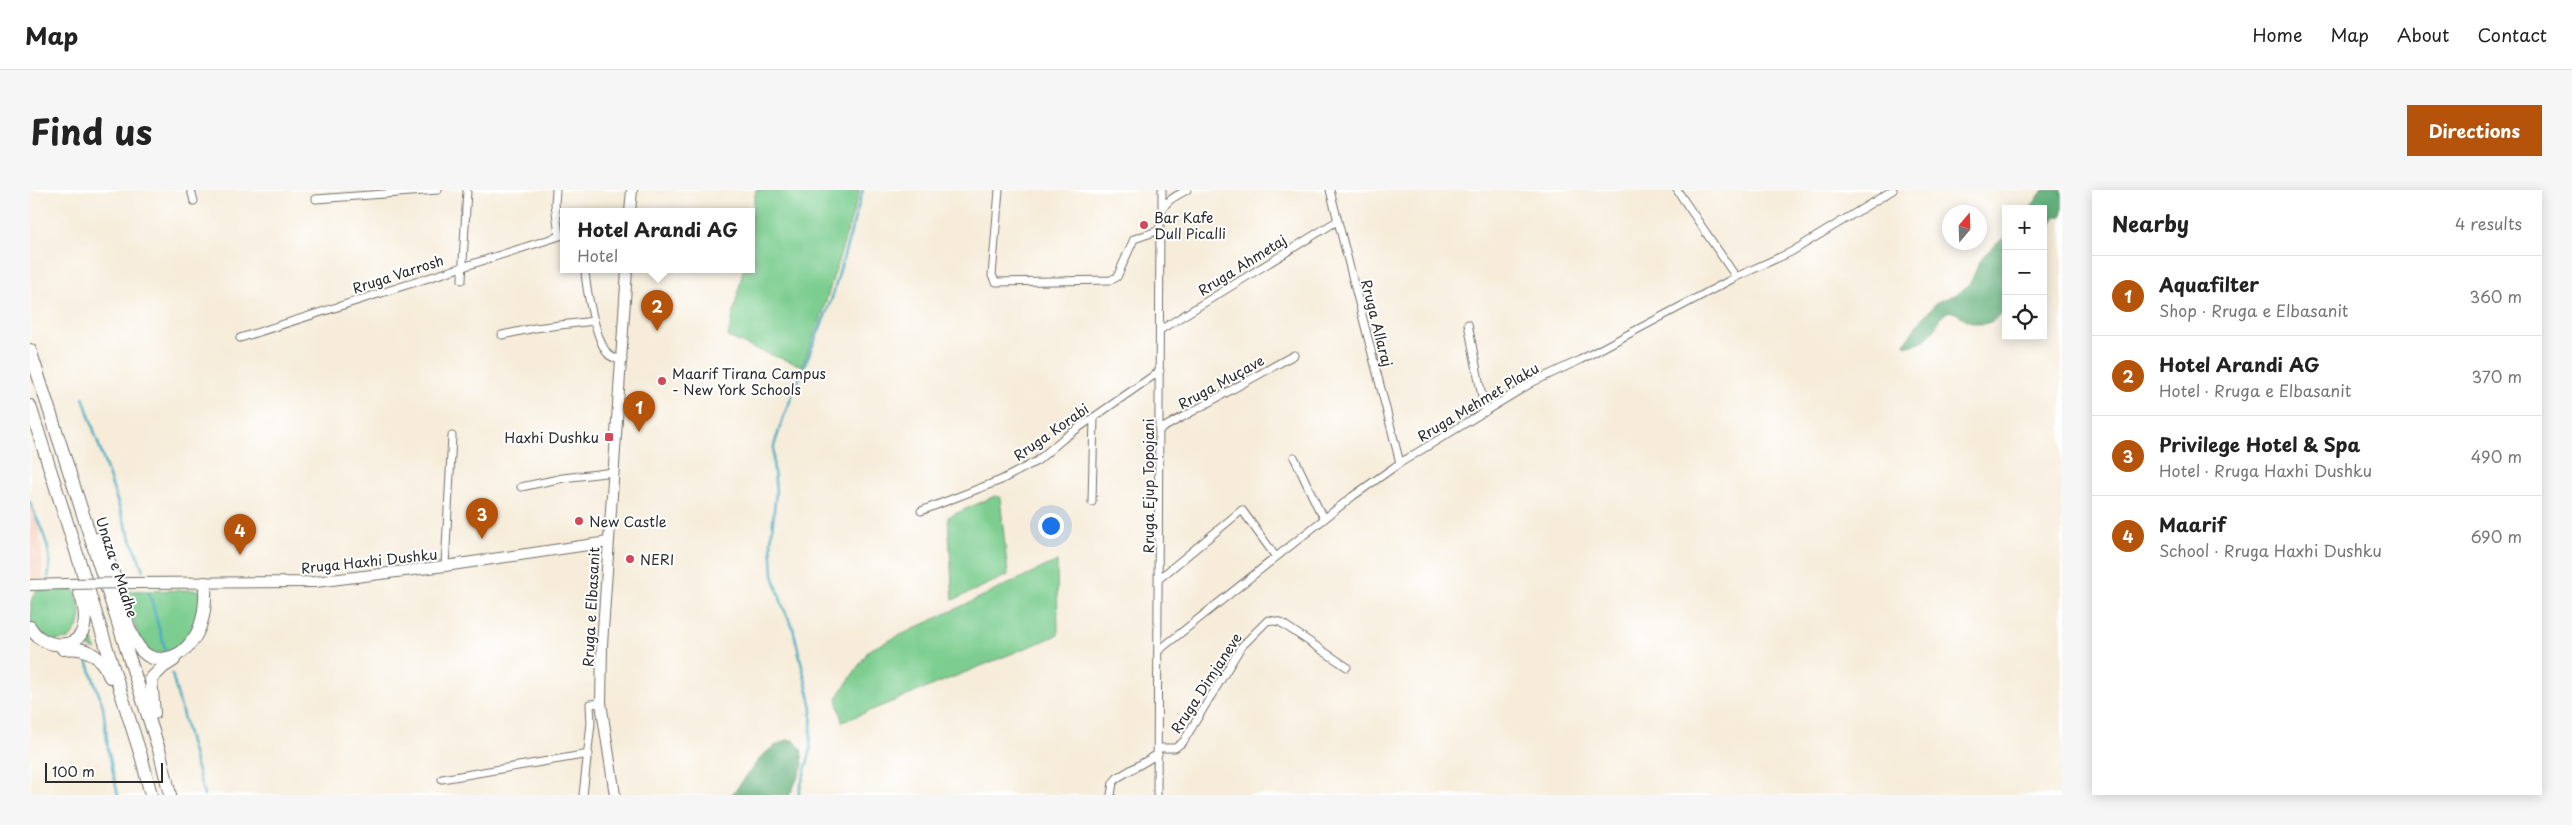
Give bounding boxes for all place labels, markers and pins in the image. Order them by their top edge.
place label: Bar Kafe Dull Picalli [1154,207,1226,244]
marker: Bar Kafe Dull Picalli [1138,219,1150,231]
pin: 2 [641,290,673,331]
place label: Maarif Tirana Campus - New York Schools [672,363,826,400]
marker: Maarif Tirana Campus - New York Schools [656,375,668,387]
pin: 1 [623,391,655,432]
place label: Haxhi Dushku [505,427,599,448]
marker: Haxhi Dushku [603,431,615,443]
pin: 3 [466,498,498,539]
place label: New Castle [589,511,667,532]
pin: 4 [224,514,256,555]
marker: New Castle [573,515,585,527]
place label: NERI [640,549,674,570]
marker: NERI [624,553,636,565]

